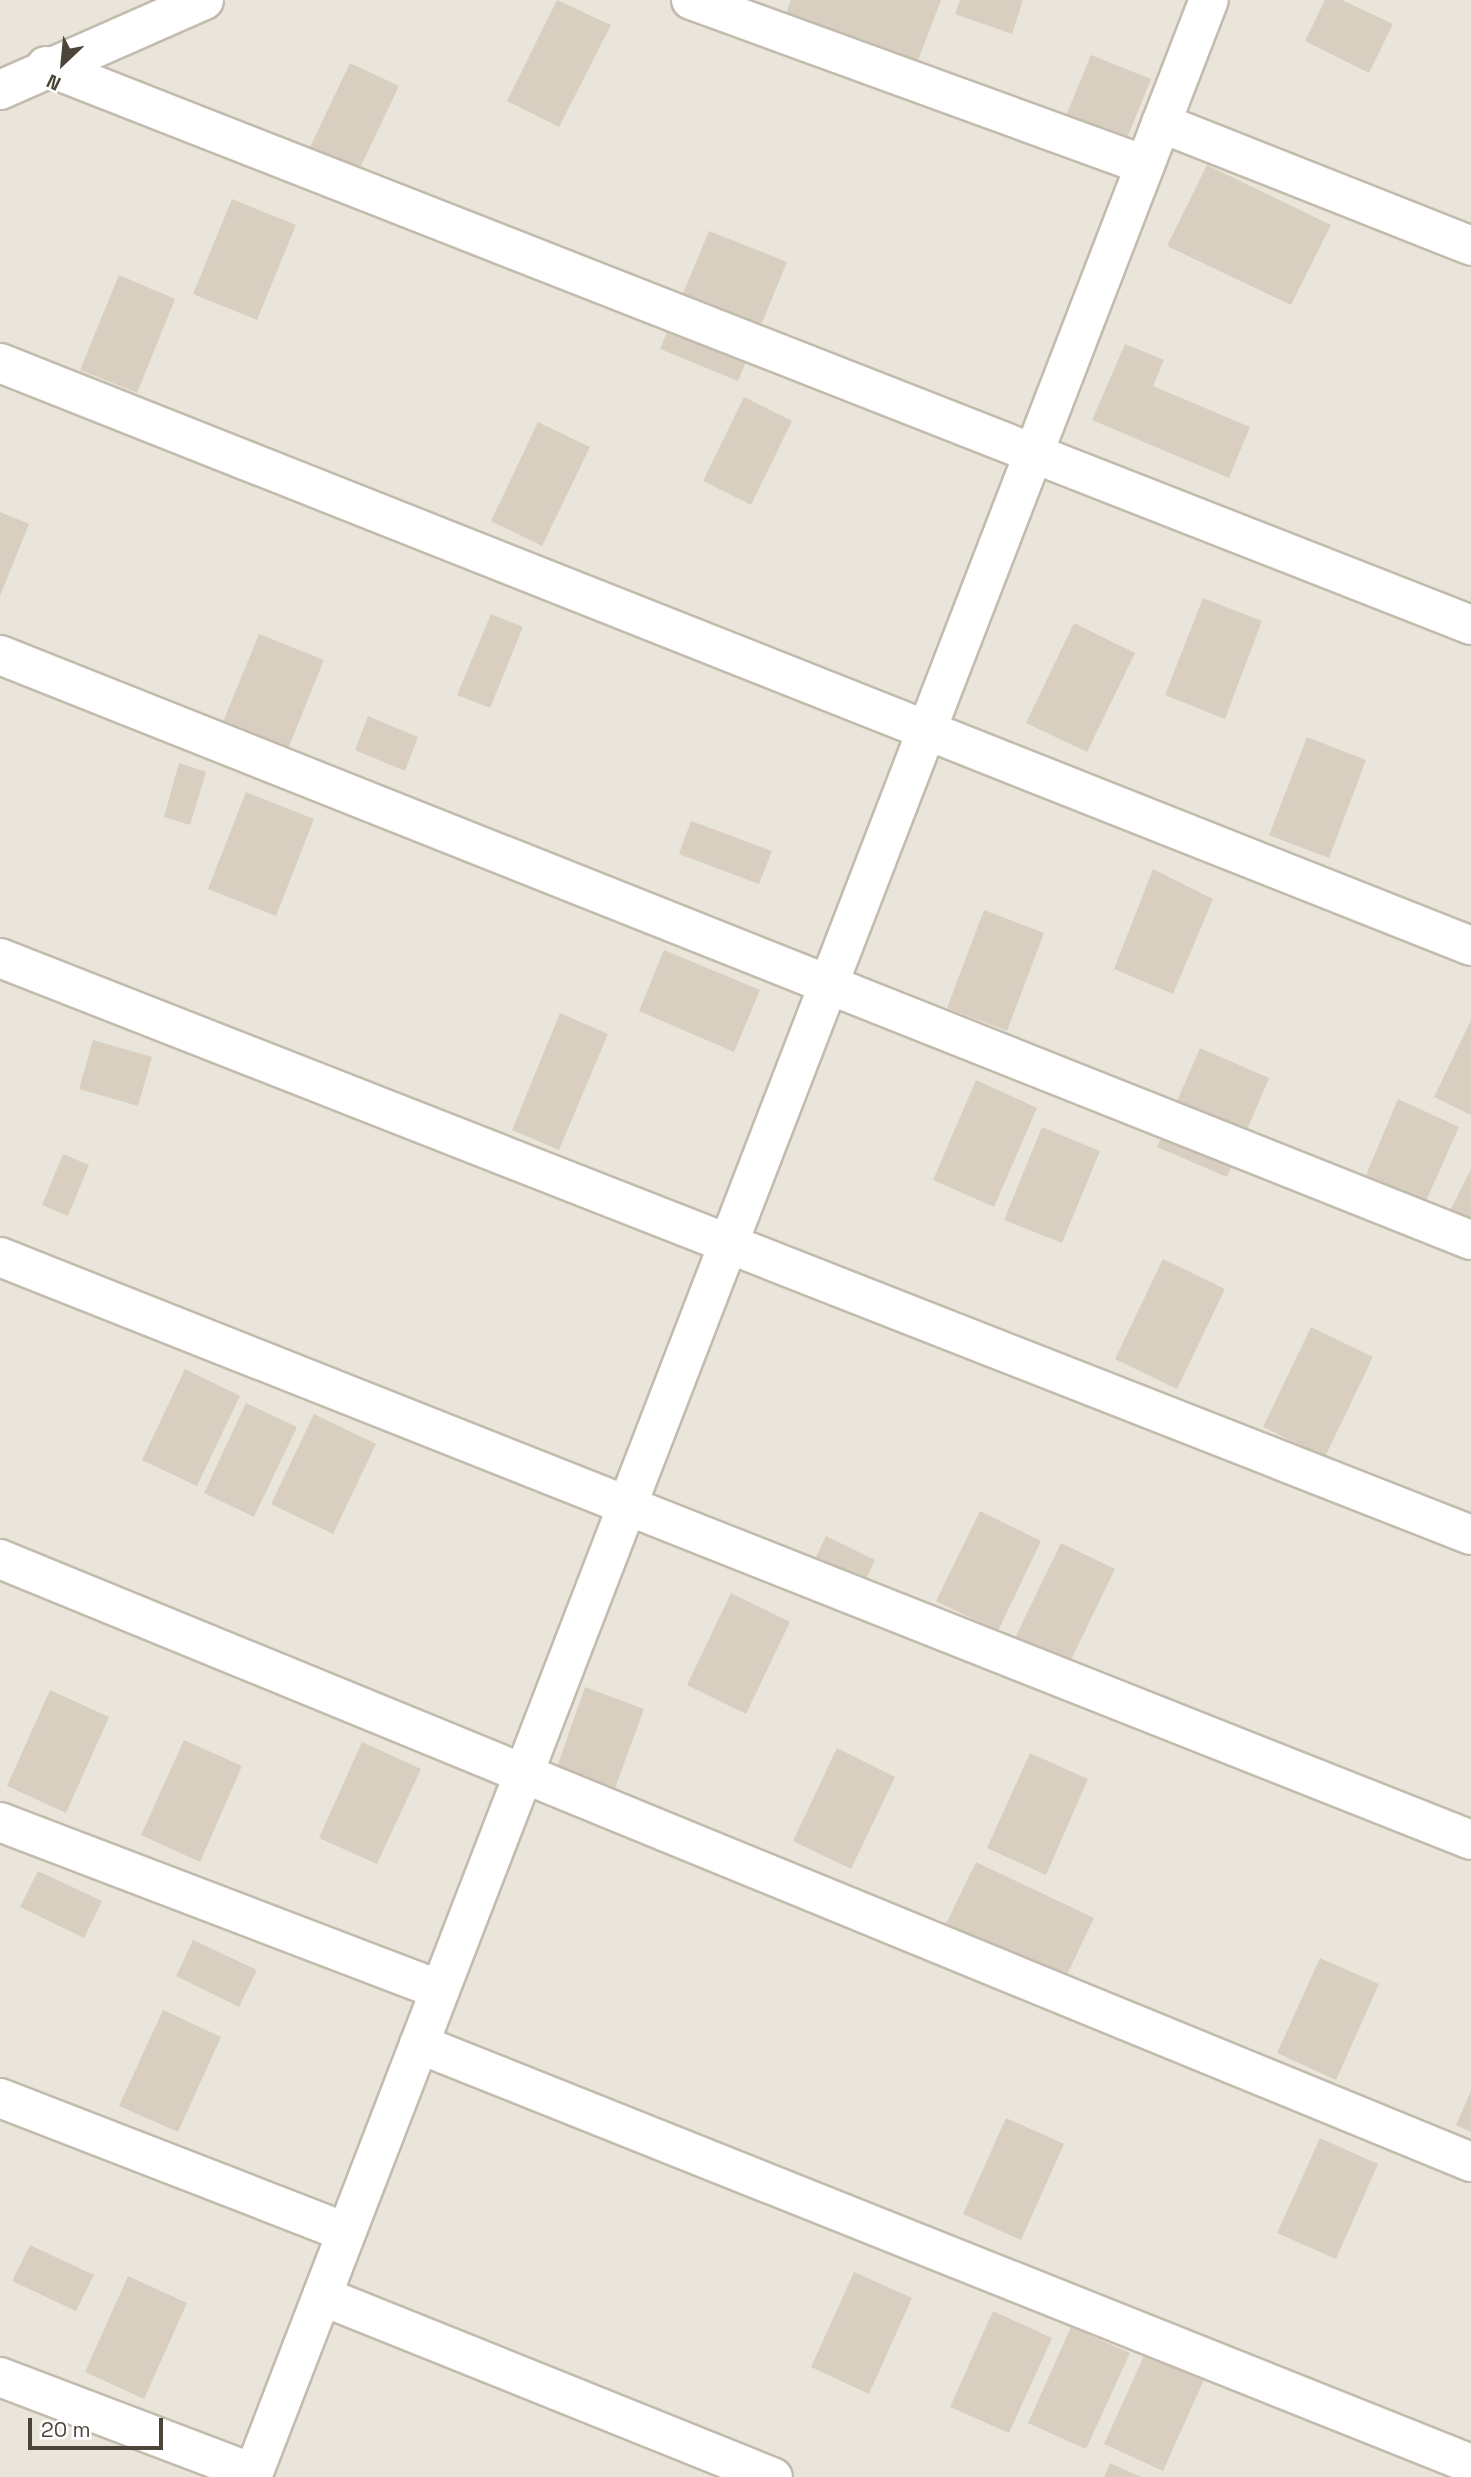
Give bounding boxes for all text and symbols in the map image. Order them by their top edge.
north arrow [28,28,98,98]
text: N [42,68,65,96]
scale bar [32,2404,166,2448]
text: 20 m [41,2416,91,2443]

